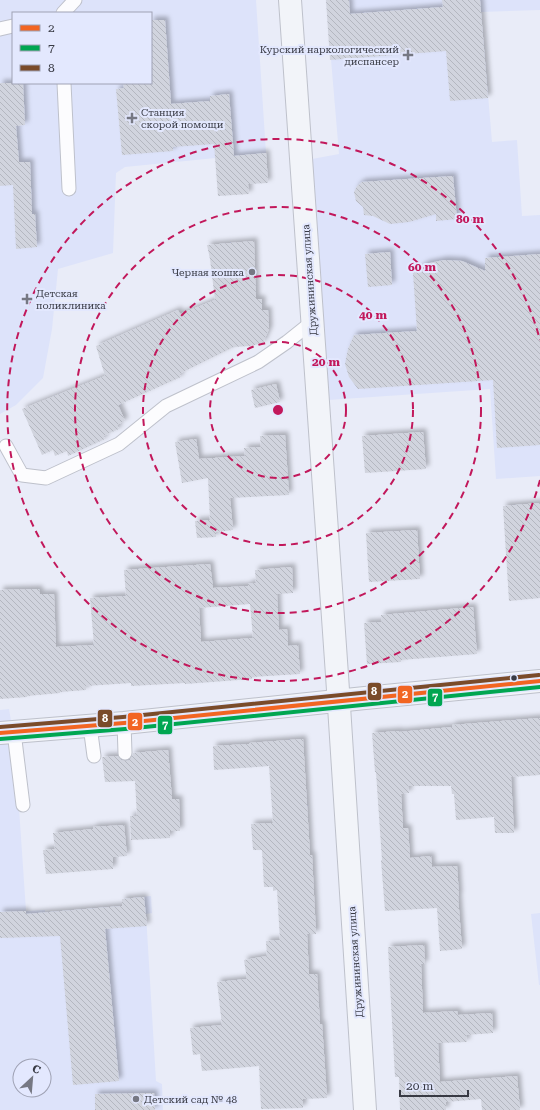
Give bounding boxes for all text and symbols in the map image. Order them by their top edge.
legend [12,12,152,84]
text: 2 [48,21,55,35]
text: 7 [48,41,55,55]
place label: Курский наркологический диспансер [260,44,399,67]
marker: Курский наркологический диспансер [402,49,414,61]
text: 8 [48,61,55,75]
place label: Станция скорой помощи [141,107,224,130]
marker: Станция скорой помощи [126,112,138,124]
text: 80 m [456,212,484,226]
street label: Дружининская улица [300,223,319,336]
text: 60 m [408,260,436,274]
place label: Черная кошка [171,267,245,278]
marker: Черная кошка [247,267,257,277]
place label: Детская поликлиника [36,288,106,311]
marker: Детская поликлиника [21,293,33,305]
text: 40 m [359,308,387,322]
text: 20 m [312,355,340,369]
centre of rings [271,403,285,417]
unlabelled marker [509,673,519,683]
line badge: 8 [367,682,382,701]
text: 8 [371,685,377,698]
line badge: 2 [397,685,413,704]
text: 2 [402,688,408,701]
line badge: 7 [427,688,443,707]
text: 7 [432,691,438,704]
line badge: 8 [97,709,113,728]
text: 8 [102,712,108,725]
line badge: 2 [127,712,143,731]
line badge: 7 [157,715,173,735]
text: 2 [132,716,138,729]
text: 7 [162,719,168,732]
street label: Дружининская улица [346,905,365,1018]
north arrow [12,1058,52,1098]
text: С [30,1062,43,1077]
scale bar [400,1072,468,1098]
text: 20 m [406,1079,433,1093]
marker: Детский сад № 48 [131,1094,141,1104]
place label: Детский сад № 48 [144,1094,237,1105]

